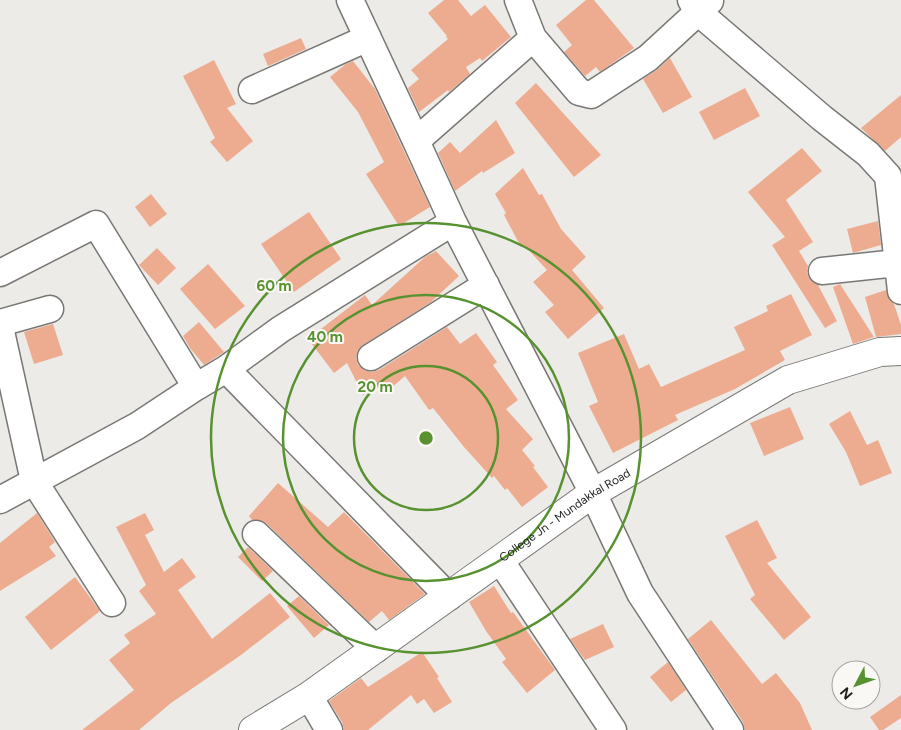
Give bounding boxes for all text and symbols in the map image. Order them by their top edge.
text: 60 m [256,277,292,295]
text: 40 m [307,328,343,346]
text: 20 m [357,378,393,396]
centre of rings [417,429,435,447]
street label: College Jn - Mundakkal Road [497,466,633,565]
north arrow [831,660,881,710]
text: N [837,684,857,703]

